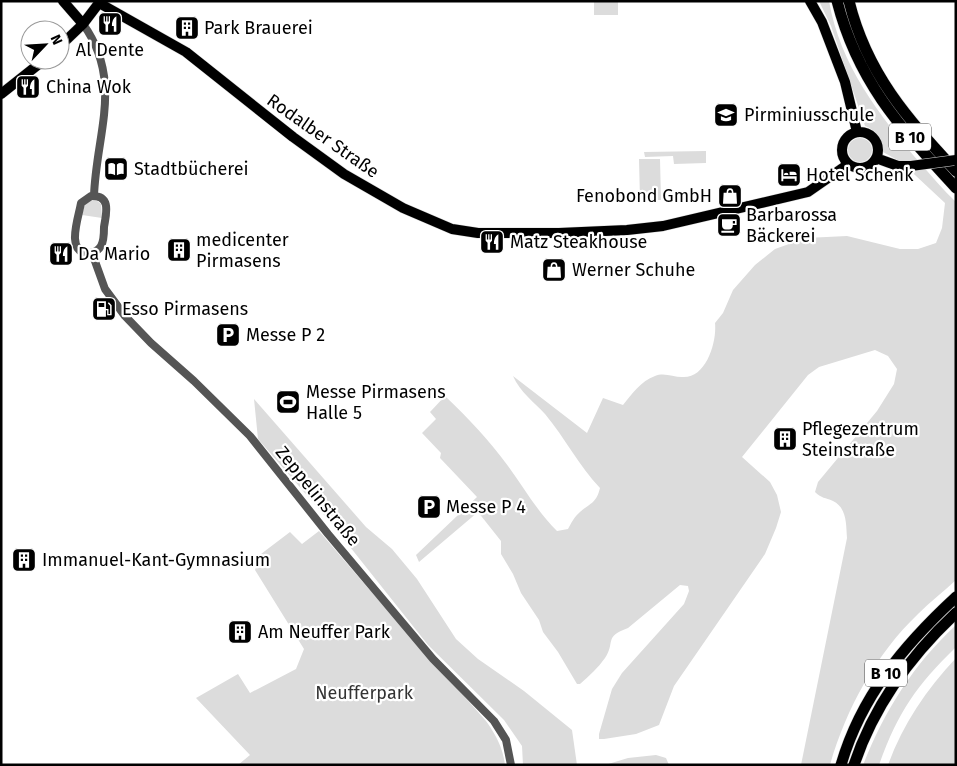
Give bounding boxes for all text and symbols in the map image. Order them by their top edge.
restaurant icon: Al Dente [97,11,123,37]
building icon: Park Brauerei [174,15,200,41]
place label: Park Brauerei [204,17,313,39]
north arrow [20,20,70,70]
text: N [47,32,66,48]
place label: Al Dente [76,39,144,61]
restaurant icon: China Wok [15,74,41,100]
place label: China Wok [46,76,132,98]
street label: Rodalber Straße [263,89,383,183]
school or university icon: Pirminiusschule [713,102,739,128]
place label: Pirminiusschule [744,104,874,126]
road number: B 10 [889,124,931,150]
library icon: Stadtbücherei [103,156,129,182]
place label: Stadtbücherei [134,158,249,180]
hotel icon: Hotel Schenk [776,162,802,188]
place label: Hotel Schenk [806,164,914,186]
shop icon: Fenobond GmbH [717,183,743,209]
place label: Fenobond GmbH [576,185,712,207]
place label: Barbarossa Bäckerei [746,204,837,247]
cafe icon: Barbarossa Bäckerei [716,212,742,238]
place label: medicenter Pirmasens [196,229,289,272]
restaurant icon: Matz Steakhouse [479,229,505,255]
place label: Matz Steakhouse [510,231,647,253]
building icon: medicenter Pirmasens [166,237,192,263]
restaurant icon: Da Mario [48,241,74,267]
place label: Da Mario [78,243,150,265]
shop icon: Werner Schuhe [541,257,567,283]
place label: Werner Schuhe [572,259,695,281]
fuel station icon: Esso Pirmasens [91,296,117,322]
place label: Esso Pirmasens [122,298,248,320]
parking icon: Messe P 2 [215,322,241,348]
place label: Messe P 2 [246,324,325,346]
place label: Messe Pirmasens Halle 5 [306,381,446,424]
sports icon: Messe Pirmasens Halle 5 [275,389,301,415]
place label: Pflegezentrum Steinstraße [802,418,919,461]
building icon: Pflegezentrum Steinstraße [772,426,798,452]
street label: Zeppelinstraße [271,442,365,550]
parking icon: Messe P 4 [416,494,442,520]
place label: Messe P 4 [446,496,526,518]
building icon: Immanuel-Kant-Gymnasium [11,547,37,573]
place label: Immanuel-Kant-Gymnasium [42,549,270,571]
building icon: Am Neuffer Park [227,619,253,645]
place label: Am Neuffer Park [258,621,391,643]
road number: B 10 [865,660,907,686]
park label: Neufferpark [315,682,414,704]

